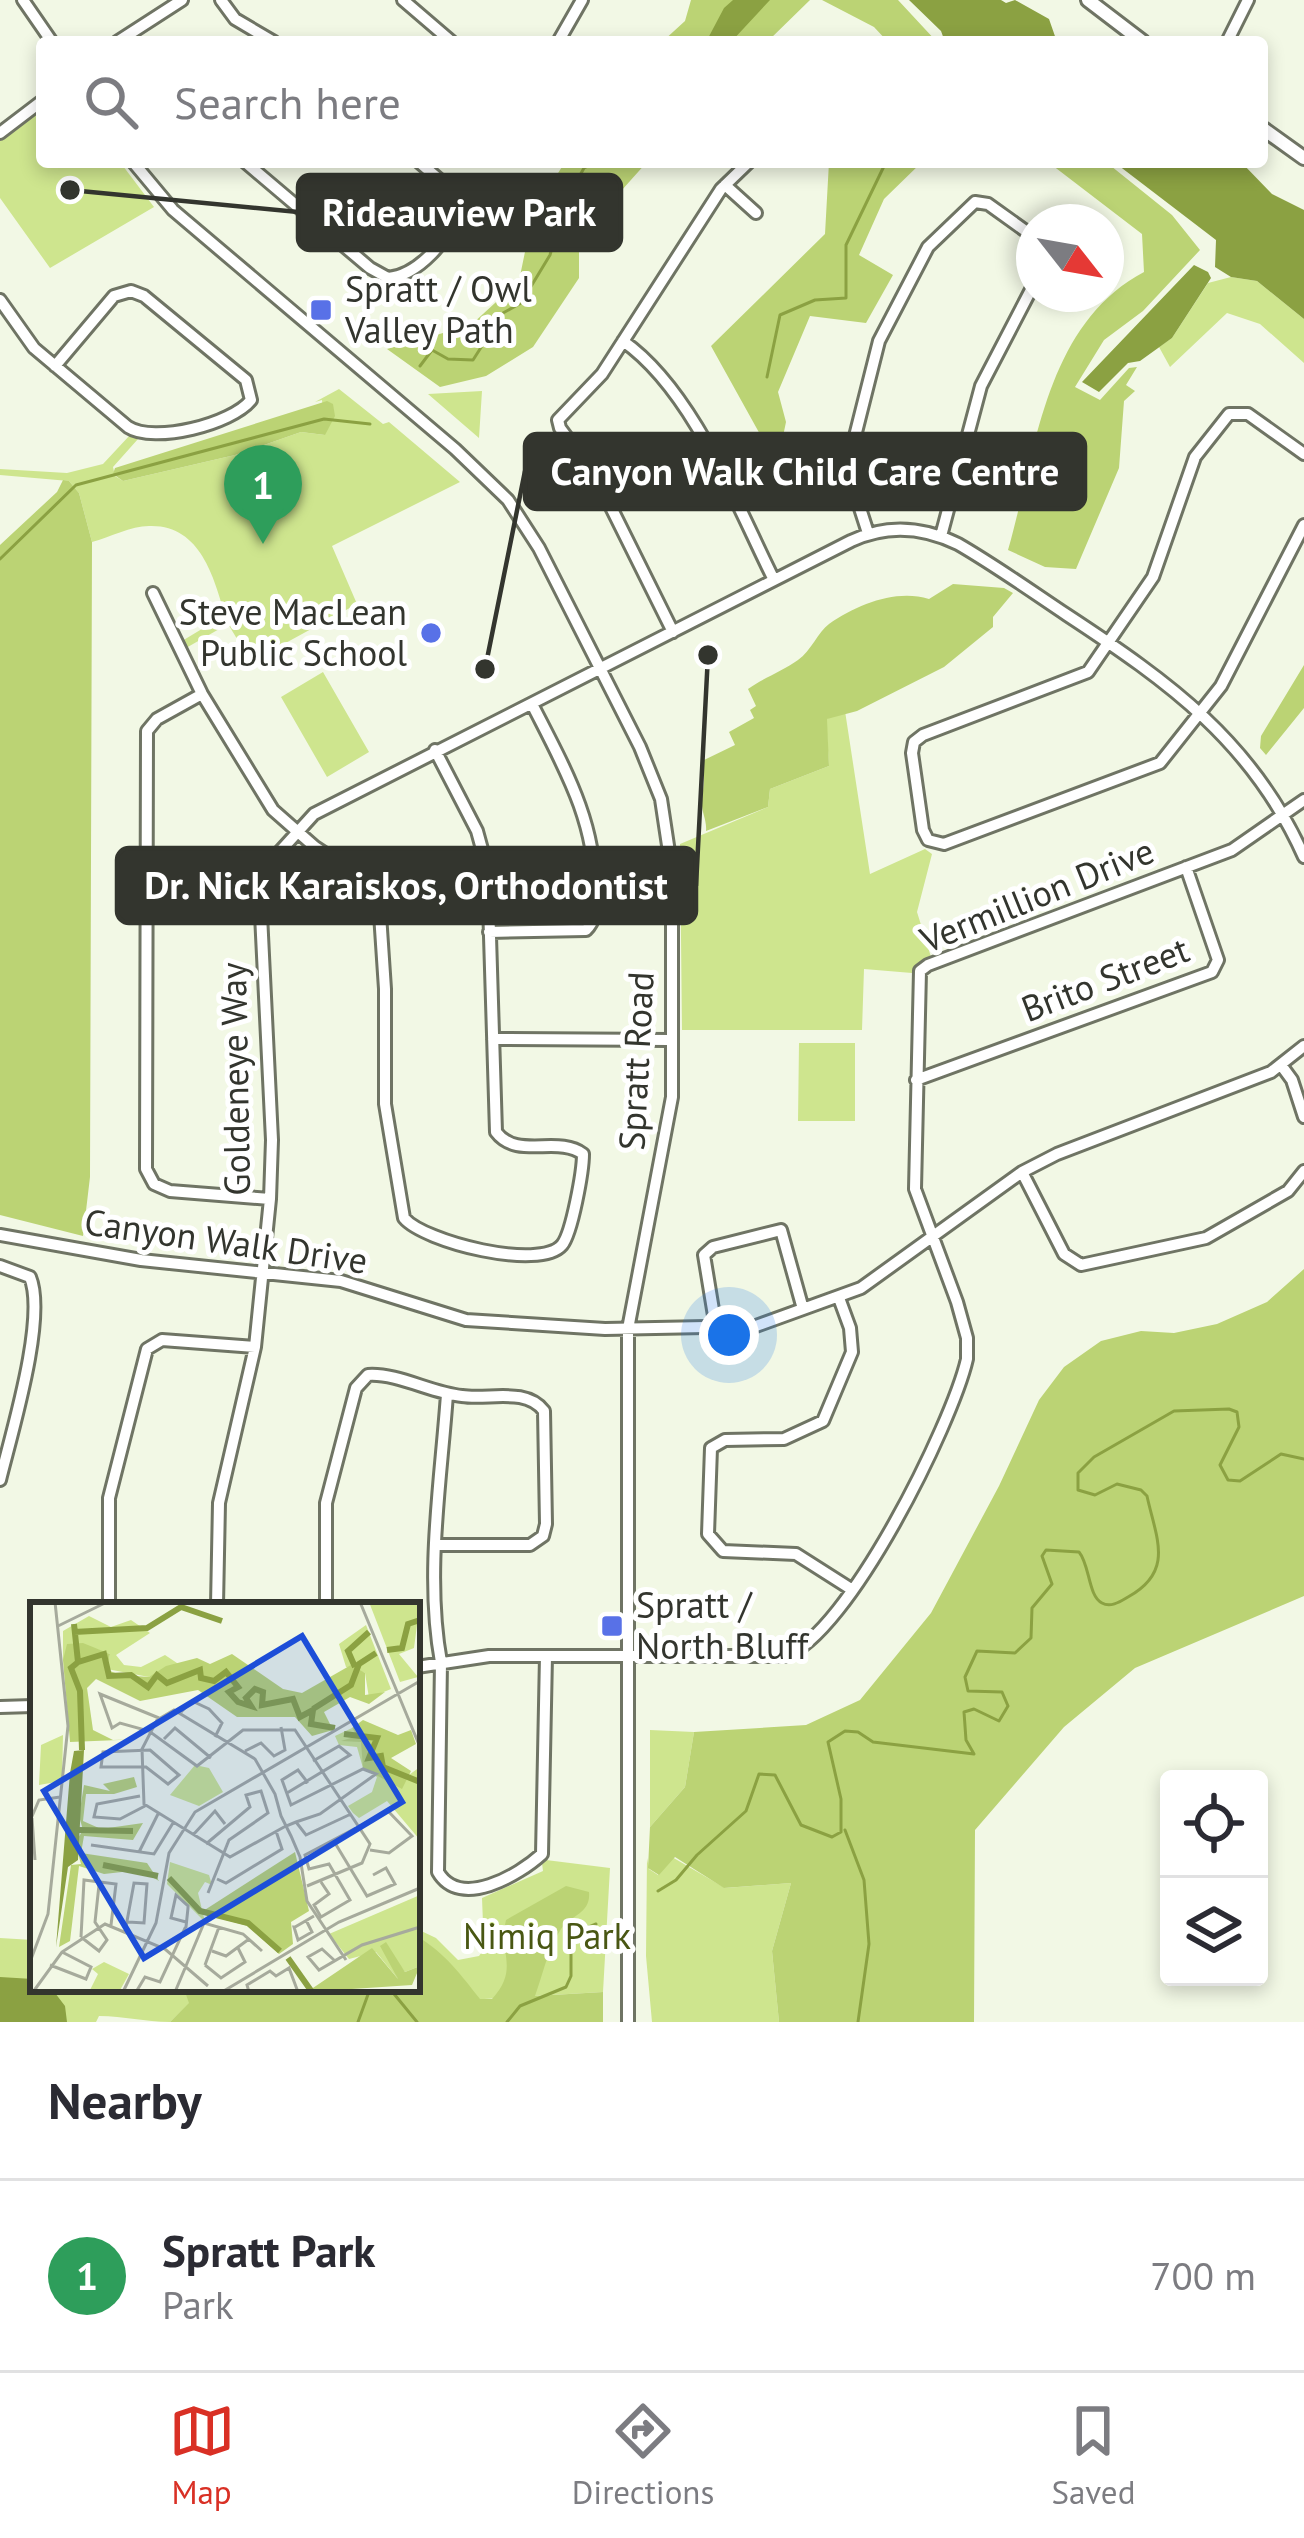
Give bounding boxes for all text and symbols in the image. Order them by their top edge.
search box [36,36,1268,168]
icon: search [78,69,144,135]
text: Search here [174,73,401,131]
callout: Rideauview Park [298,175,621,250]
text: Rideauview Park [322,186,597,237]
north arrow [1016,204,1124,312]
place label: Spratt / Owl Valley Path [344,265,532,353]
marker: Spratt / Owl Valley Path [308,297,334,323]
callout: Canyon Walk Child Care Centre [525,434,1085,509]
pin: 1 [224,445,302,544]
text: Canyon Walk Child Care Centre [551,445,1059,496]
place label: Steve MacLean Public School [179,588,407,676]
marker: Steve MacLean Public School [418,620,444,646]
street label: Vermillion Drive [912,826,1160,963]
callout: Dr. Nick Karaiskos, Orthodontist [117,848,696,923]
text: Dr. Nick Karaiskos, Orthodontist [144,859,668,910]
street label: Brito Street [1014,925,1195,1032]
street label: Goldeneye Way [209,962,260,1196]
street label: Spratt Road [607,970,664,1152]
street label: Canyon Walk Drive [82,1197,370,1284]
your location [699,1305,759,1365]
place label: Spratt / North Bluff [636,1581,810,1669]
inset map [30,1602,420,1992]
marker: Spratt / North Bluff [599,1613,625,1639]
map controls [1160,1770,1268,1986]
button: locate [1160,1770,1268,1878]
button: layers [1160,1878,1268,1986]
park label: Nimiq Park [463,1912,631,1959]
text: Nearby [48,2067,202,2133]
text: Spratt Park [162,2221,375,2279]
text: 1 [76,2250,98,2301]
text: 700 m [1150,2250,1256,2301]
text: Park [162,2279,234,2330]
tab: Map [169,2398,235,2513]
tab: Directions [572,2398,714,2513]
tab: Saved [1051,2398,1135,2513]

